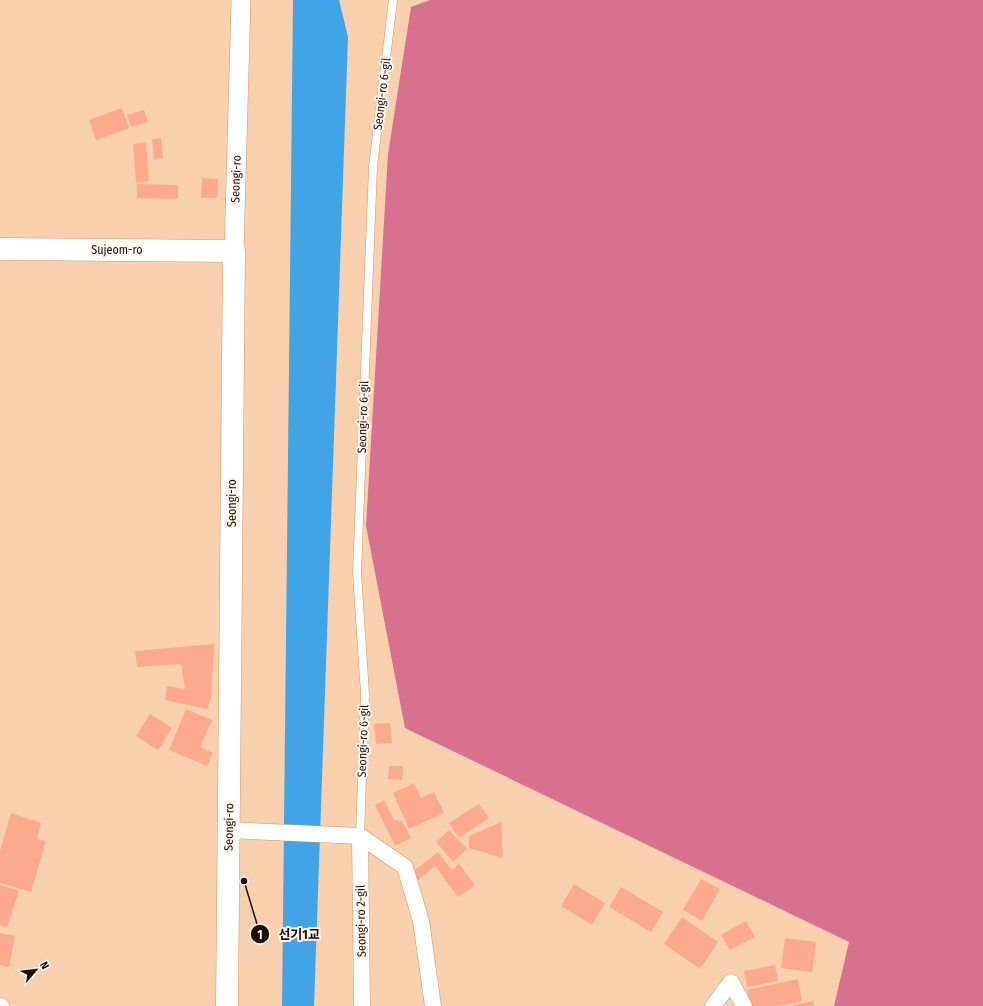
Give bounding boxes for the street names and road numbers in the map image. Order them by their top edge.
street label: Seongi-ro 6-gil [371,57,393,131]
street label: Seongi-ro [228,155,244,203]
street label: Sujeom-ro [91,243,143,257]
street label: Seongi-ro 6-gil [355,380,371,454]
street label: Seongi-ro [225,479,239,527]
street label: Seongi-ro 6-gil [355,704,371,778]
street label: Seongi-ro [222,803,236,851]
street label: Seongi-ro 2-gil [353,885,369,957]

